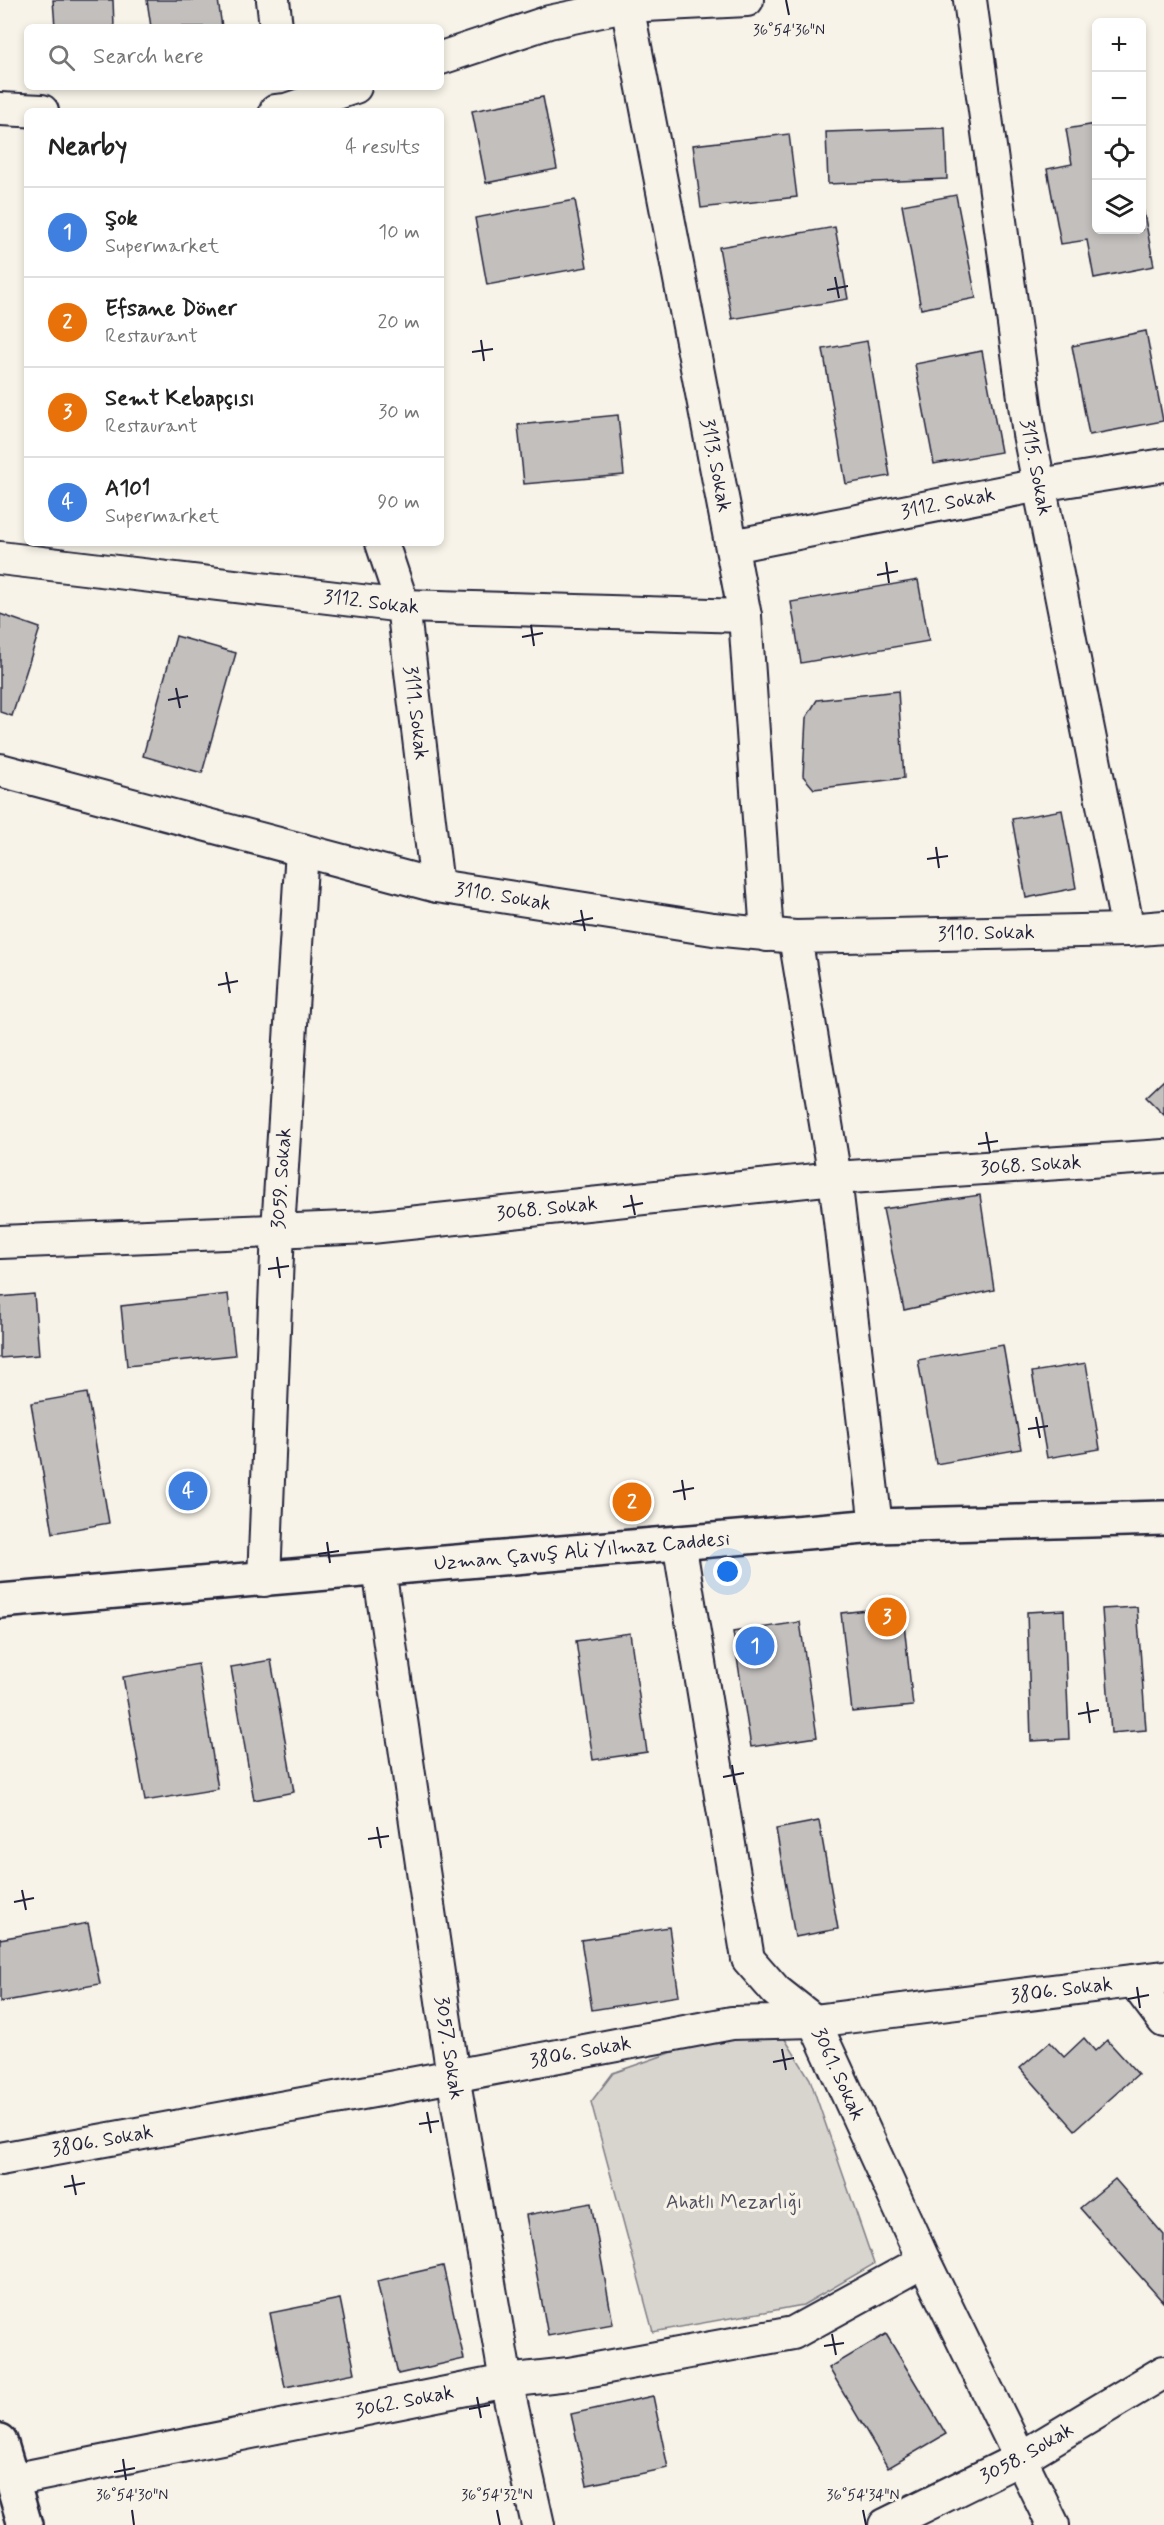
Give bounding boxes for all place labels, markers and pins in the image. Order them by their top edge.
pin: 4 [168,1468,207,1514]
pin: 2 [612,1480,652,1524]
pin: 3 [868,1594,906,1640]
pin: 1 [736,1624,774,1668]

